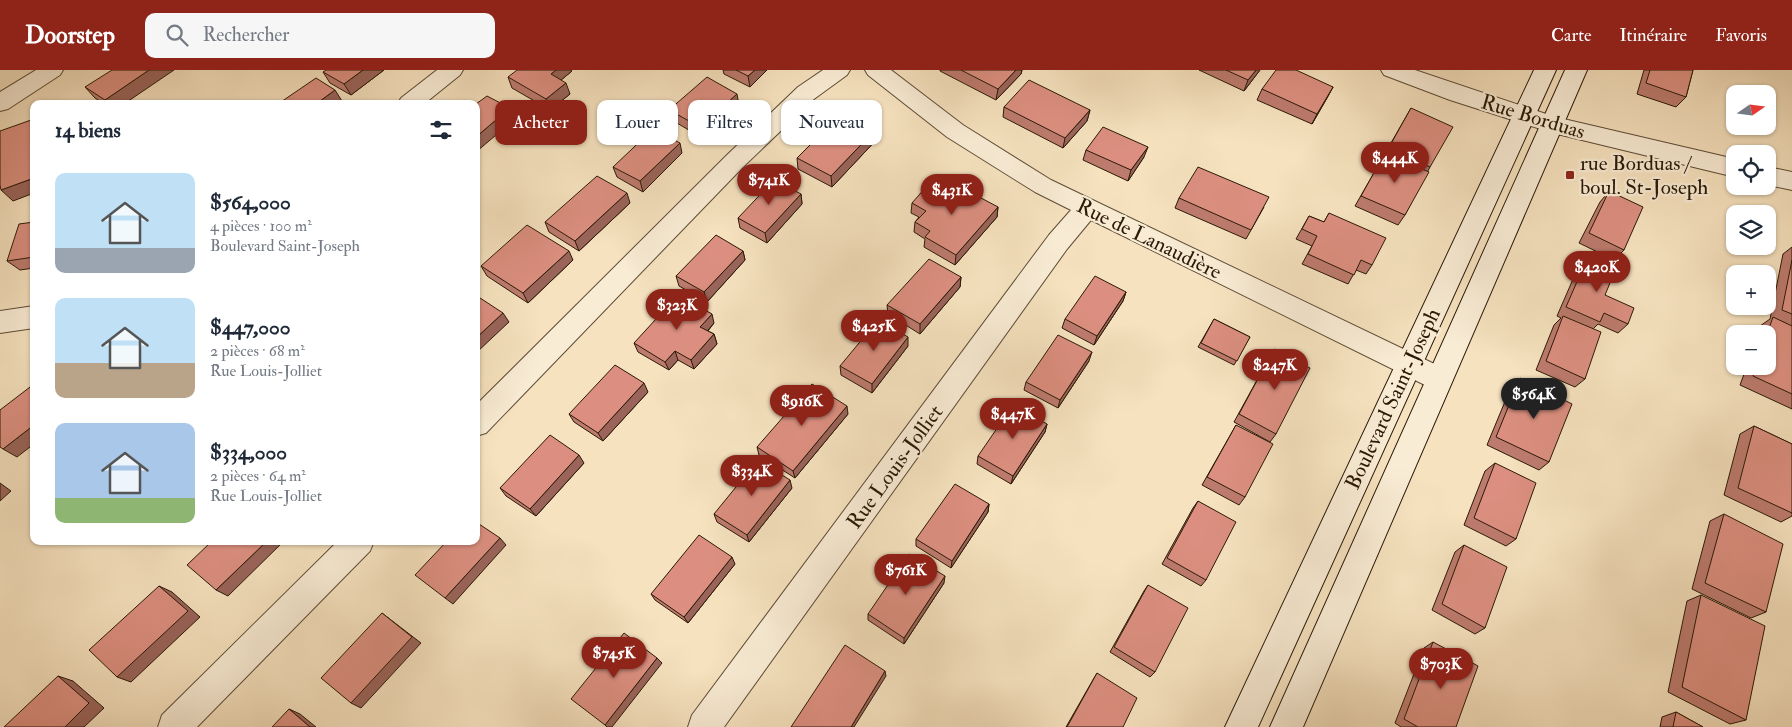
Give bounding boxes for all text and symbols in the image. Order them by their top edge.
search box [145,13,495,58]
text: Doorstep [25,20,115,51]
icon: search [163,21,191,49]
text: Rechercher [203,23,289,47]
text: Carte [1551,24,1592,47]
text: Itinéraire [1620,24,1687,47]
text: Favoris [1715,24,1767,47]
north arrow [1726,85,1776,135]
map controls [1726,85,1776,375]
street label: Rue Borduas [1478,88,1588,146]
chip: Acheter [495,100,587,145]
chip: Louer [597,100,678,145]
chip: Filtres [688,100,771,145]
chip: Nouveau [781,100,882,145]
icon: filters [427,116,455,144]
text: 14 biens [55,117,121,144]
pin: $444K [1360,142,1430,184]
button: locate [1726,145,1776,195]
text: $444K [1372,148,1418,168]
place label: rue Borduas / boul. St-Joseph [1580,150,1708,201]
pin: $741K [734,164,804,206]
marker: rue Borduas / boul. St-Joseph [1564,169,1576,181]
text: $741K [748,170,790,190]
pin: $431K [917,174,987,216]
text: $431K [932,180,972,200]
text: $564,000 [210,189,291,216]
street label: Rue de Lanaudière [1072,192,1226,286]
icon: home [95,193,155,253]
button: layers [1726,205,1776,255]
text: 4 pièces · 100 m² [210,216,312,236]
text: Boulevard Saint-Joseph [210,236,360,256]
pin: $420K [1562,250,1632,293]
text: $420K [1574,257,1620,277]
button: + [1726,265,1776,315]
pin: $323K [642,288,712,331]
text: $323K [657,295,697,315]
street label: Boulevard Saint-Joseph [1339,304,1447,494]
pin: $425K [839,310,909,352]
text: $447,000 [210,314,291,341]
text: $425K [852,316,896,336]
icon: home [95,318,155,378]
button: − [1726,325,1776,375]
text: 2 pièces · 68 m² [210,341,305,361]
pin: $247K [1240,348,1310,391]
text: $247K [1253,355,1297,375]
text: Rue Louis-Jolliet [210,361,322,381]
pin: $564K [1499,378,1569,420]
pin: $916K [767,384,837,427]
text: $564K [1512,384,1556,404]
text: $916K [781,391,823,411]
pin: $447K [978,398,1048,440]
street label: Rue Louis-Jolliet [841,400,949,534]
text: $447K [991,404,1035,424]
text: $334,000 [210,439,287,466]
icon: home [95,443,155,503]
pin: $334K [717,454,787,497]
text: $334K [731,461,773,481]
text: 2 pièces · 64 m² [210,466,306,486]
text: Rue Louis-Jolliet [210,486,322,506]
pin: $761K [871,554,941,596]
text: $761K [885,560,927,580]
pin: $745K [579,636,649,679]
text: $745K [593,643,635,663]
pin: $703K [1406,648,1476,690]
text: $703K [1420,654,1462,674]

